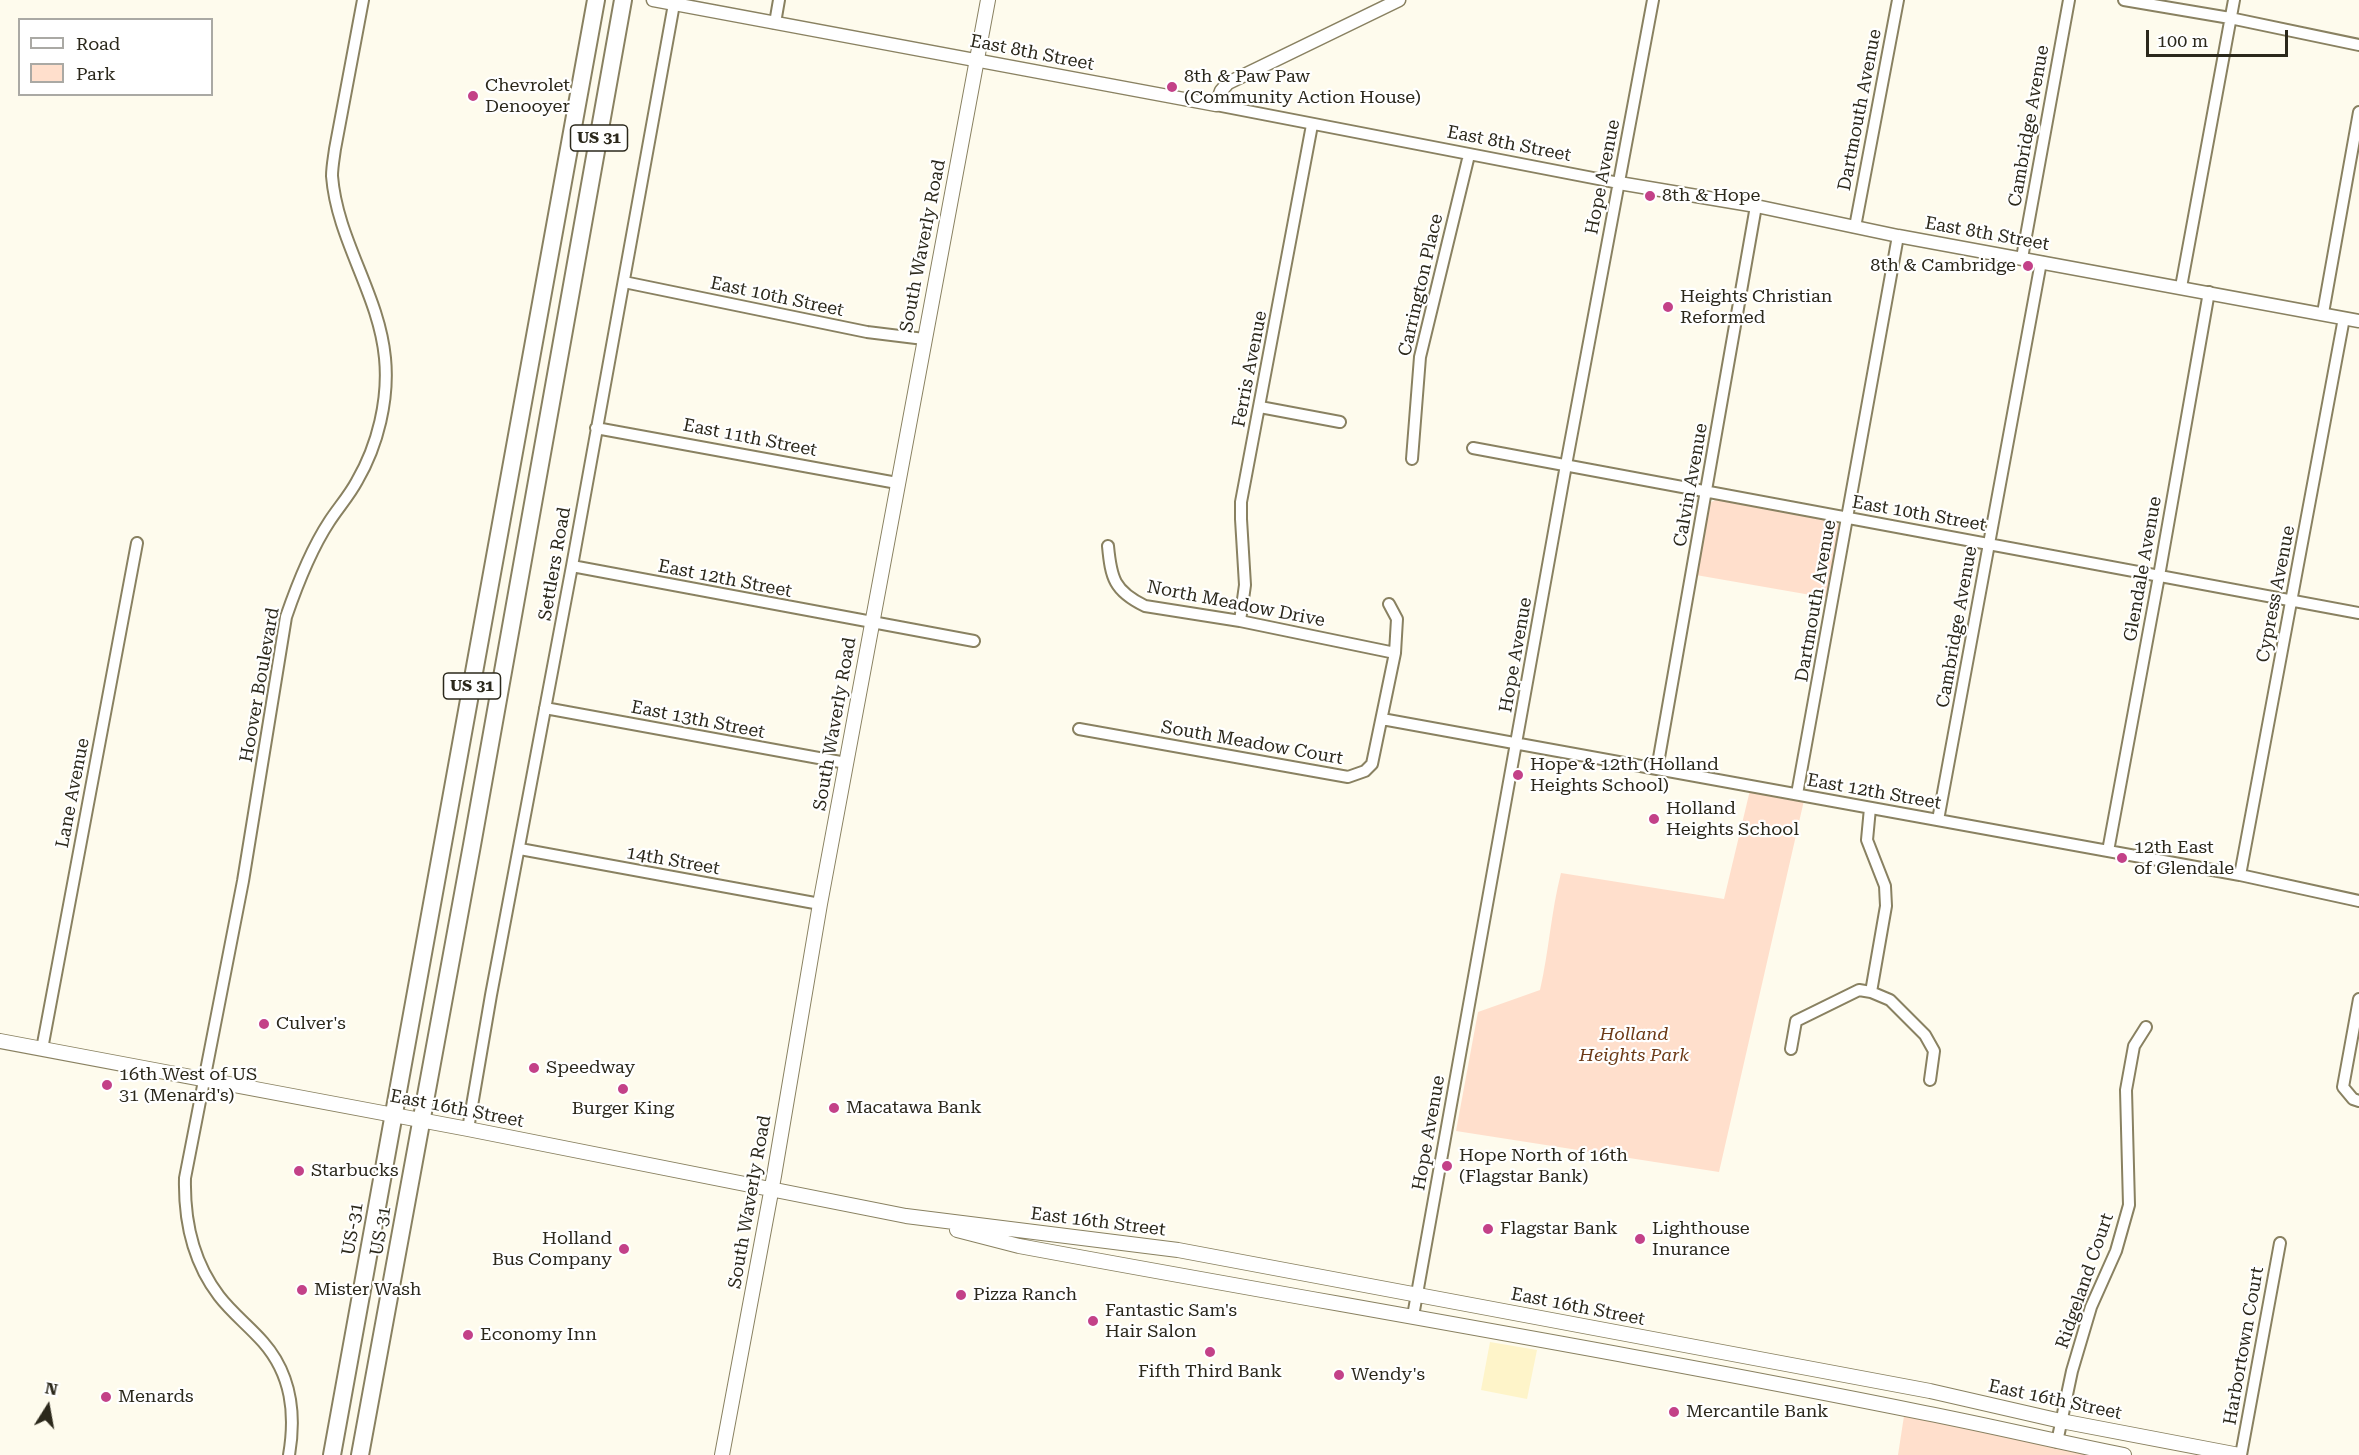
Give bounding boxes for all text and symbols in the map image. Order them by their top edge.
legend [18,18,213,96]
scale bar [2149,18,2292,56]
street label: Dartmouth Avenue [1834,27,1886,193]
street label: East 8th Street [968,30,1096,76]
text: 100 m [2157,30,2208,51]
text: Road [76,33,120,54]
street label: Cambridge Avenue [2004,43,2054,209]
text: Park [76,63,116,84]
place label: 8th & Paw Paw (Community Action House) [1184,66,1421,109]
place label: Chevrolet Denooyer [485,75,570,118]
marker: 8th & Paw Paw (Community Action House) [1165,80,1179,94]
marker: Chevrolet Denooyer [466,89,480,103]
street label: Hope Avenue [1581,118,1625,236]
street label: East 8th Street [1445,121,1573,167]
road number: US 31 [570,125,628,151]
street label: South Waverly Road [896,158,950,334]
place label: 8th & Hope [1662,185,1760,207]
marker: 8th & Hope [1643,189,1657,203]
street label: Carrington Place [1394,212,1448,358]
street label: East 8th Street [1923,212,2051,256]
place label: 8th & Cambridge [1870,255,2016,277]
marker: 8th & Cambridge [2021,259,2035,273]
street label: East 10th Street [708,272,846,322]
place label: Heights Christian Reformed [1680,286,1832,328]
marker: Heights Christian Reformed [1661,300,1675,314]
street label: Ferris Avenue [1228,309,1272,429]
street label: East 11th Street [681,414,819,462]
street label: Calvin Avenue [1670,422,1712,548]
street label: East 10th Street [1850,492,1988,536]
street label: Glendale Avenue [2120,495,2166,643]
street label: Settlers Road [534,505,576,623]
street label: Dartmouth Avenue [1791,518,1841,684]
street label: Cypress Avenue [2252,524,2300,664]
street label: Cambridge Avenue [1932,544,1982,710]
street label: East 12th Street [656,555,794,603]
street label: North Meadow Drive [1145,576,1327,632]
street label: Hope Avenue [1495,596,1537,714]
street label: Hoover Boulevard [236,606,284,764]
street label: South Waverly Road [809,636,861,812]
road number: US 31 [444,673,500,699]
street label: East 13th Street [629,696,767,744]
street label: South Meadow Court [1159,716,1345,770]
street label: Lane Avenue [52,736,94,850]
place label: Hope & 12th (Holland Heights School) [1530,754,1719,796]
marker: Hope & 12th (Holland Heights School) [1511,768,1525,782]
street label: East 12th Street [1805,770,1943,814]
place label: Holland Heights School [1666,798,1799,840]
marker: Holland Heights School [1647,812,1661,826]
place label: 12th East of Glendale [2134,837,2234,880]
street label: 14th Street [625,842,721,880]
marker: 12th East of Glendale [2115,851,2129,865]
place label: Culver's [276,1013,346,1035]
marker: Culver's [257,1017,271,1031]
park label: Holland Heights Park [1579,1024,1689,1066]
place label: Speedway [546,1057,635,1079]
marker: Speedway [527,1061,541,1075]
place label: 16th West of US 31 (Menard's) [119,1064,257,1106]
street label: Hope Avenue [1408,1074,1450,1192]
marker: 16th West of US 31 (Menard's) [100,1078,114,1092]
marker: Burger King [616,1082,630,1096]
street label: East 16th Street [388,1085,526,1133]
place label: Macatawa Bank [846,1097,982,1119]
place label: Burger King [572,1098,674,1120]
marker: Macatawa Bank [827,1101,841,1115]
street label: South Waverly Road [724,1114,776,1290]
place label: Hope North of 16th (Flagstar Bank) [1459,1145,1628,1188]
marker: Hope North of 16th (Flagstar Bank) [1440,1159,1454,1173]
place label: Starbucks [311,1160,399,1182]
marker: Starbucks [292,1164,306,1178]
street label: US-31 [338,1201,368,1257]
street label: East 16th Street [1029,1203,1167,1241]
street label: US 31 [366,1204,396,1258]
street label: Ridgeland Court [2052,1210,2118,1352]
place label: Flagstar Bank [1500,1218,1618,1240]
place label: Lighthouse Inurance [1652,1218,1750,1260]
marker: Flagstar Bank [1481,1222,1495,1236]
place label: Holland Bus Company [492,1228,612,1270]
marker: Lighthouse Inurance [1633,1232,1647,1246]
marker: Holland Bus Company [617,1242,631,1256]
street label: Harbortown Court [2219,1265,2269,1427]
place label: Mister Wash [314,1279,421,1301]
marker: Mister Wash [295,1283,309,1297]
street label: East 16th Street [1509,1283,1647,1331]
place label: Pizza Ranch [973,1284,1077,1306]
marker: Pizza Ranch [954,1288,968,1302]
place label: Fantastic Sam's Hair Salon [1105,1300,1237,1342]
marker: Fantastic Sam's Hair Salon [1086,1314,1100,1328]
place label: Economy Inn [480,1324,597,1346]
marker: Economy Inn [461,1328,475,1342]
marker: Fifth Third Bank [1203,1345,1217,1359]
place label: Fifth Third Bank [1138,1361,1282,1383]
place label: Wendy's [1351,1364,1425,1386]
marker: Wendy's [1332,1368,1346,1382]
street label: East 16th Street [1986,1375,2124,1425]
north arrow [18,1377,78,1437]
text: N [44,1378,59,1399]
place label: Menards [118,1386,194,1408]
marker: Menards [99,1390,113,1404]
place label: Mercantile Bank [1686,1401,1828,1423]
marker: Mercantile Bank [1667,1405,1681,1419]

